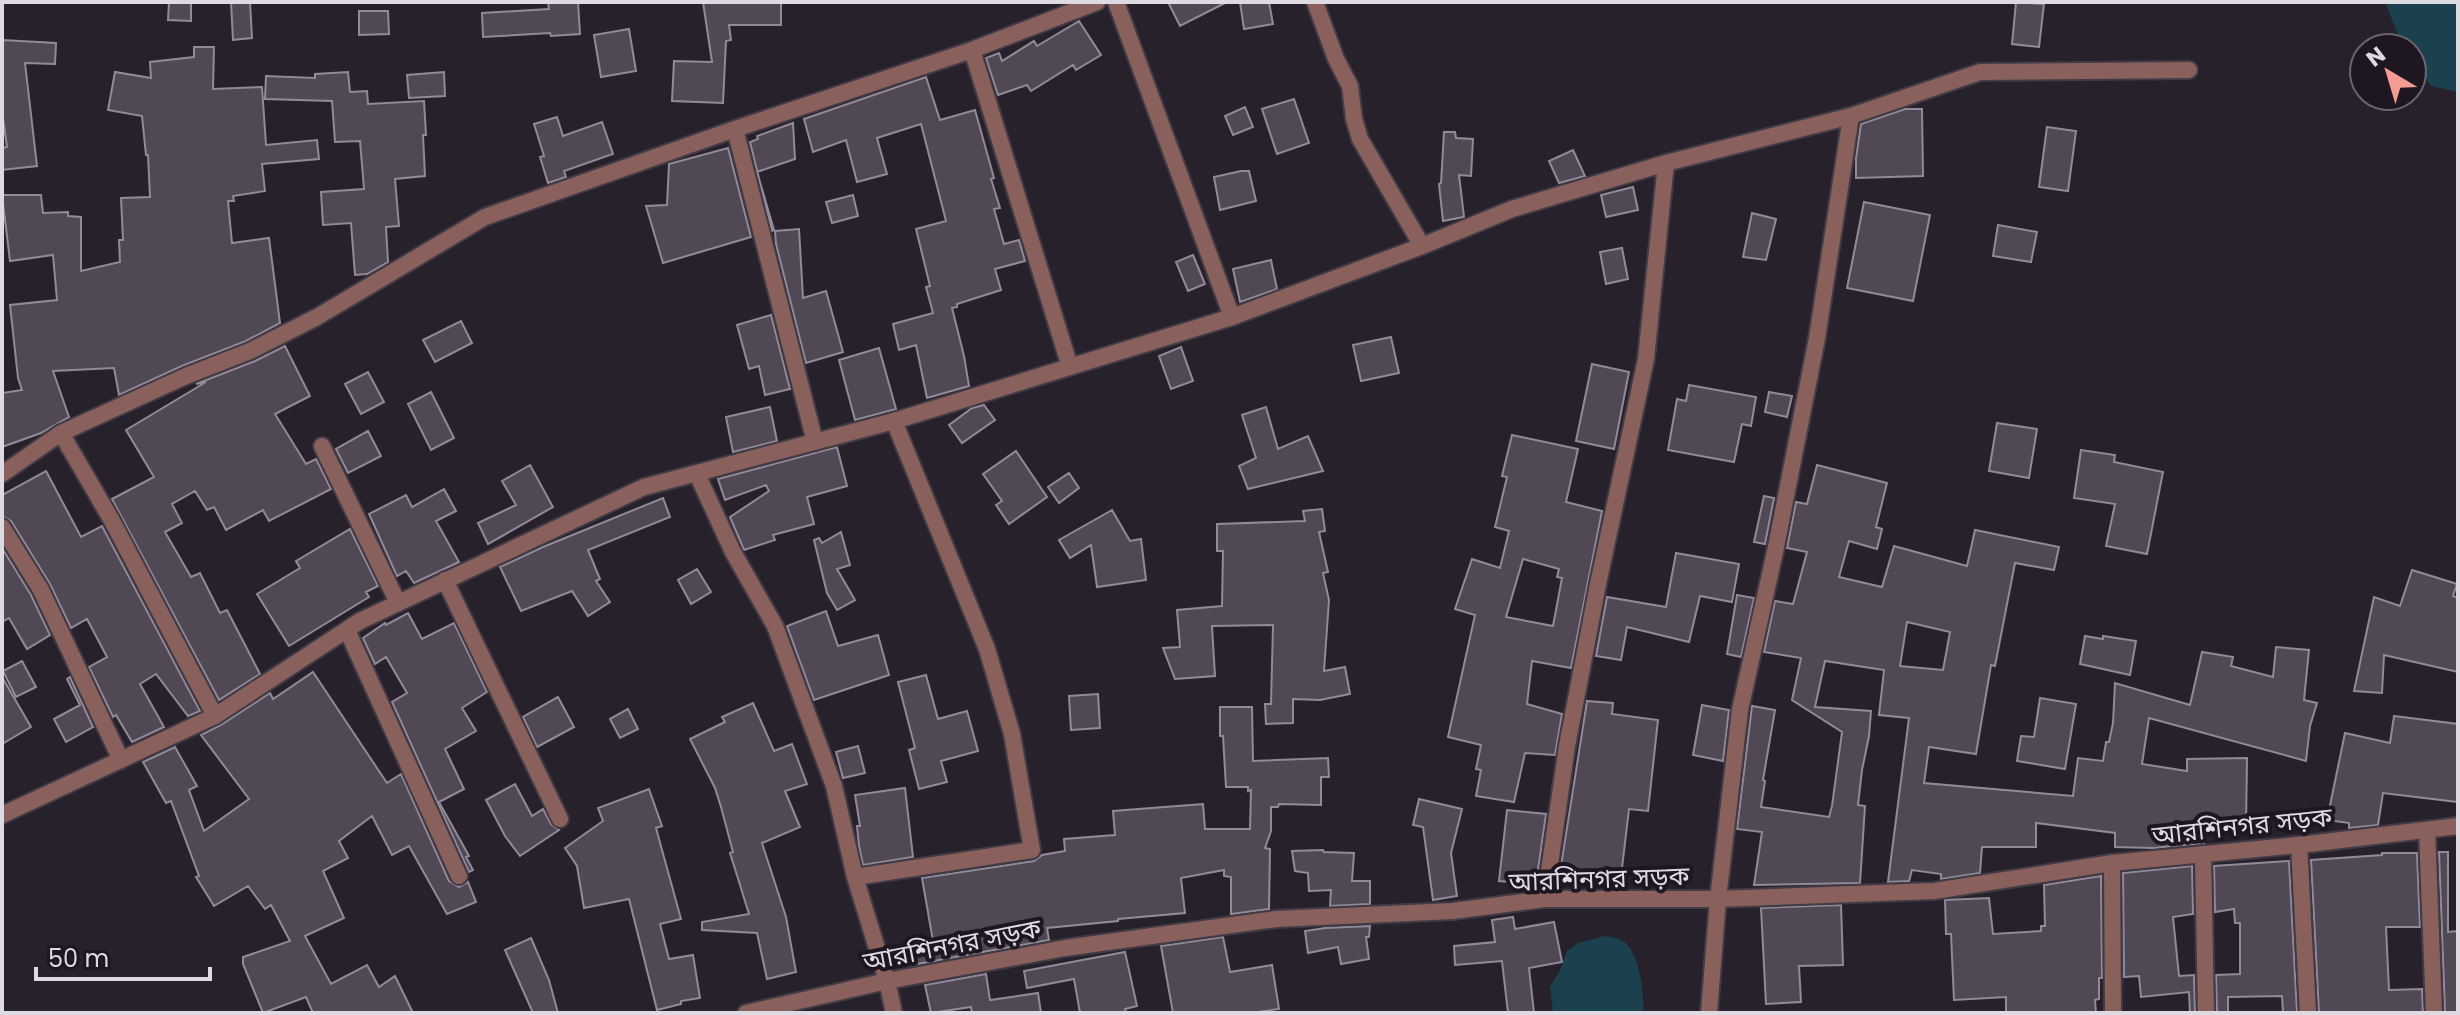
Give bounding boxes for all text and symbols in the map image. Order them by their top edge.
north arrow [2348,32,2428,112]
text: N [2360,39,2392,74]
street label: আরশিনগর সড়ক [2149,799,2335,853]
street label: আরশিনগর সড়ক [1507,858,1691,900]
street label: আরশিনগর সড়ক [859,910,1045,980]
scale bar [36,931,210,981]
text: 50 m [48,942,109,975]

